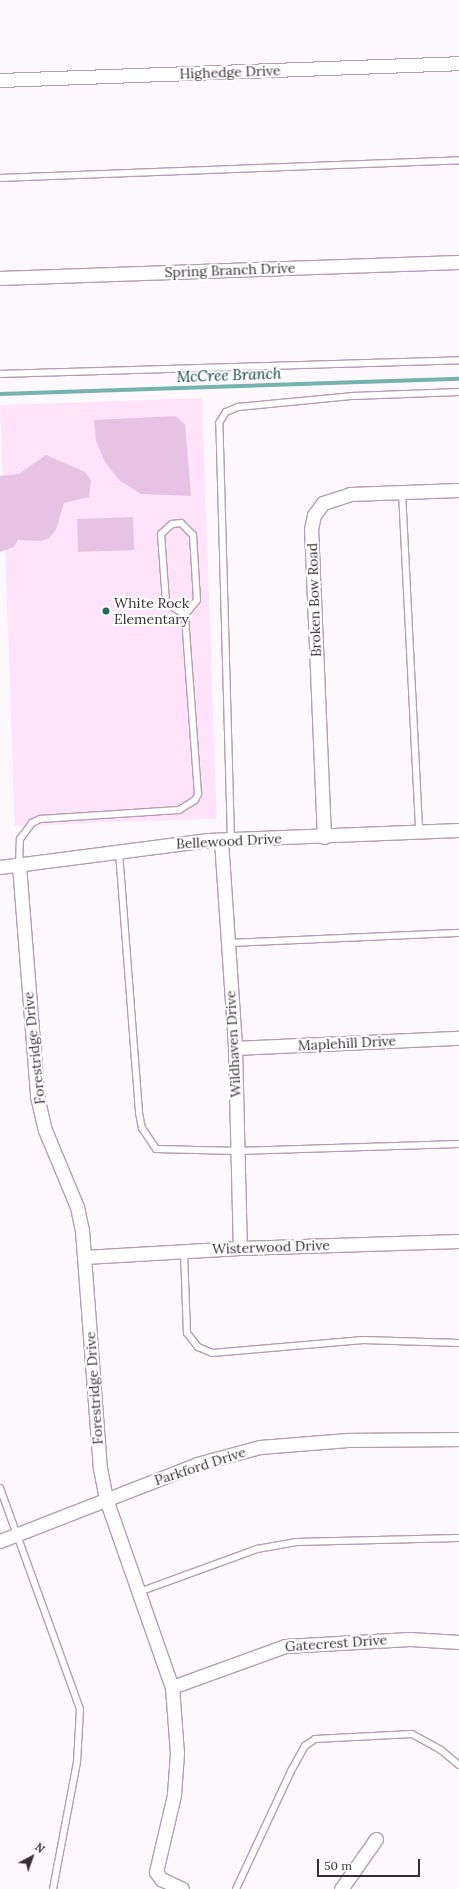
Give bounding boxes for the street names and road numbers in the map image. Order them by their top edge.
street label: Highedge Drive [179,62,281,82]
street label: Spring Branch Drive [164,259,296,281]
street label: Broken Bow Road [304,543,324,657]
street label: Bellewood Drive [176,830,282,852]
street label: Wildhaven Drive [222,990,244,1098]
street label: Forestridge Drive [20,991,48,1105]
street label: Maplehill Drive [297,1032,397,1054]
street label: Wisterwood Drive [212,1237,330,1257]
street label: Forestridge Drive [82,1331,106,1445]
street label: Parkford Drive [152,1443,248,1489]
street label: Gatecrest Drive [284,1631,388,1655]

